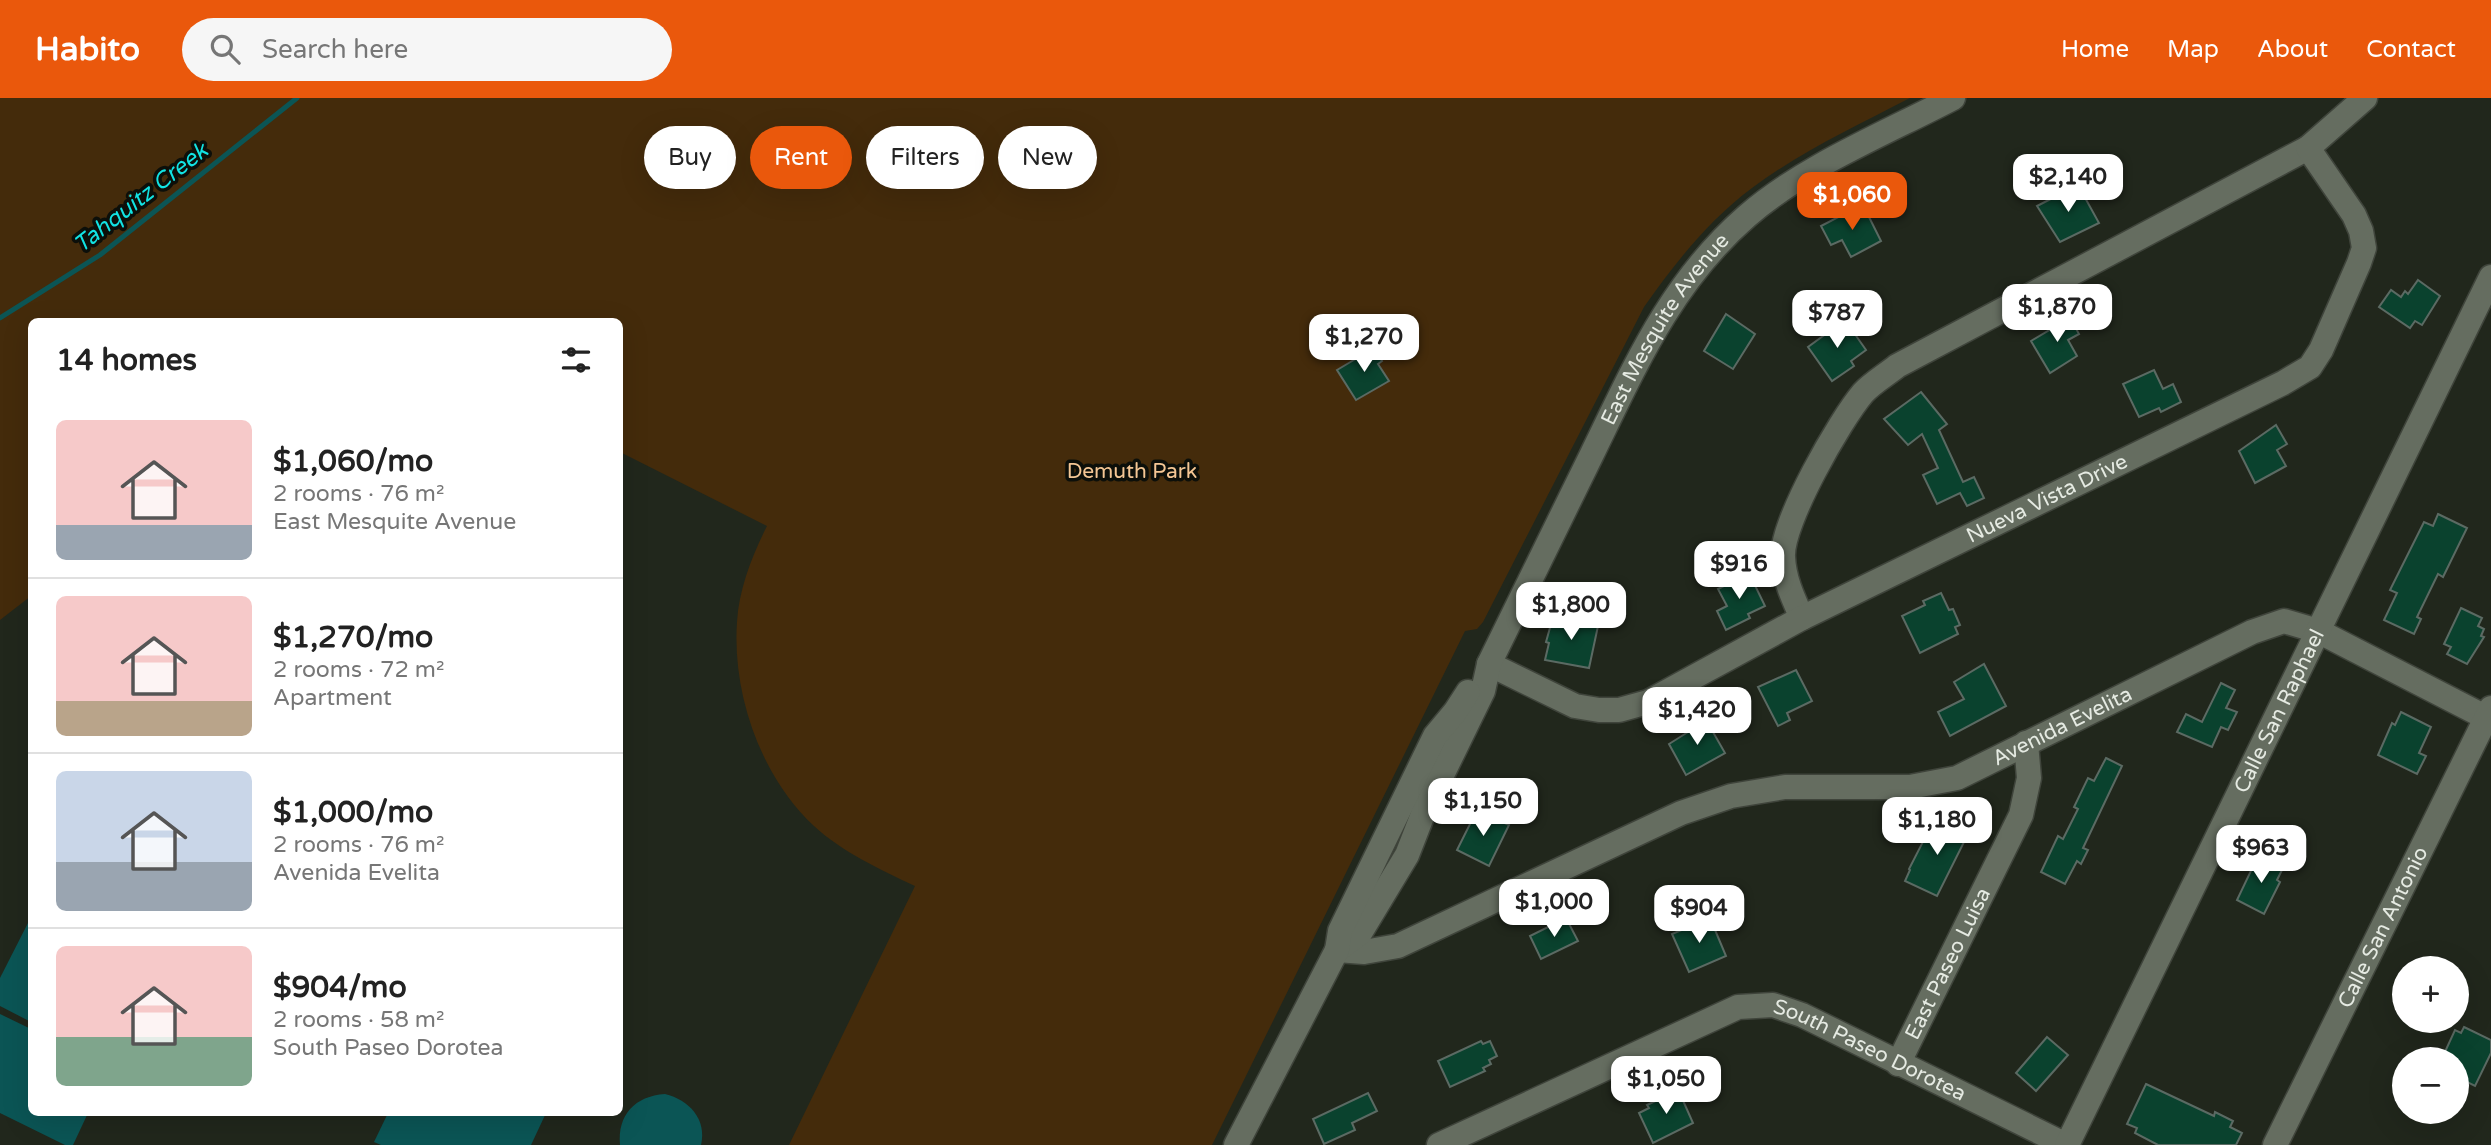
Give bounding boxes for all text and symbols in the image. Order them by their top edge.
search box [182,18,672,81]
text: Habito [35,30,140,69]
icon: search [206,30,244,68]
text: Search here [262,34,408,65]
text: Home [2061,35,2129,64]
text: Map [2167,35,2219,64]
text: About [2257,35,2328,64]
text: Contact [2366,35,2456,64]
chip: Buy [644,126,736,189]
chip: Rent [750,126,852,189]
chip: Filters [866,126,984,189]
chip: New [998,126,1097,189]
water label: Tahquitz Creek [68,136,215,259]
pin: $2,140 [2011,155,2125,214]
text: $2,140 [2029,163,2107,191]
pin: $1,060 [1795,172,1909,232]
text: $1,060 [1813,181,1891,209]
street label: East Mesquite Avenue [1596,228,1734,429]
pin: $1,870 [2000,285,2114,344]
pin: $787 [1796,290,1878,350]
text: $1,870 [2018,293,2096,321]
text: $787 [1808,299,1866,327]
pin: $1,270 [1307,314,1421,374]
text: $1,270 [1325,323,1403,351]
icon: filters [557,341,595,379]
text: 14 homes [56,342,197,379]
text: $1,060/mo [273,443,433,480]
icon: home [112,448,196,532]
street label: Nueva Vista Drive [1962,448,2132,548]
park label: Demuth Park [1067,459,1197,484]
text: 2 rooms · 76 m² [273,480,444,508]
text: East Mesquite Avenue [273,508,516,536]
pin: $916 [1698,542,1780,601]
text: $916 [1710,550,1768,578]
pin: $1,800 [1514,582,1628,642]
text: $1,800 [1532,591,1610,619]
text: $1,270/mo [273,619,433,656]
icon: home [112,624,196,708]
street label: Calle San Raphael [2228,625,2330,797]
text: 2 rooms · 72 m² [273,656,444,684]
street label: Avenida Evelita [1988,681,2136,771]
text: Apartment [273,684,392,712]
pin: $1,420 [1640,688,1754,747]
text: $1,420 [1658,696,1736,724]
pin: $1,150 [1426,778,1540,838]
text: $1,150 [1444,787,1522,815]
text: $1,000/mo [273,794,433,831]
pin: $1,180 [1880,798,1994,857]
icon: home [112,799,196,883]
text: $1,180 [1898,806,1976,834]
pin: $963 [2220,826,2302,885]
text: 2 rooms · 76 m² [273,831,444,859]
text: $963 [2232,834,2290,862]
street label: Calle San Antonio [2332,842,2433,1012]
text: Avenida Evelita [273,859,440,887]
pin: $1,000 [1497,880,1611,939]
street label: East Paseo Luisa [1900,884,1996,1044]
pin: $904 [1658,886,1740,945]
text: $1,000 [1515,888,1593,916]
text: $904 [1670,894,1728,922]
map controls [2392,956,2469,1124]
button: + [2392,956,2469,1033]
text: $904/mo [273,969,407,1006]
icon: home [112,974,196,1058]
street label: South Paseo Dorotea [1770,994,1970,1106]
text: 2 rooms · 58 m² [273,1006,444,1034]
text: South Paseo Dorotea [273,1034,503,1062]
button: − [2392,1047,2469,1124]
pin: $1,050 [1609,1056,1723,1116]
text: $1,050 [1627,1065,1705,1093]

